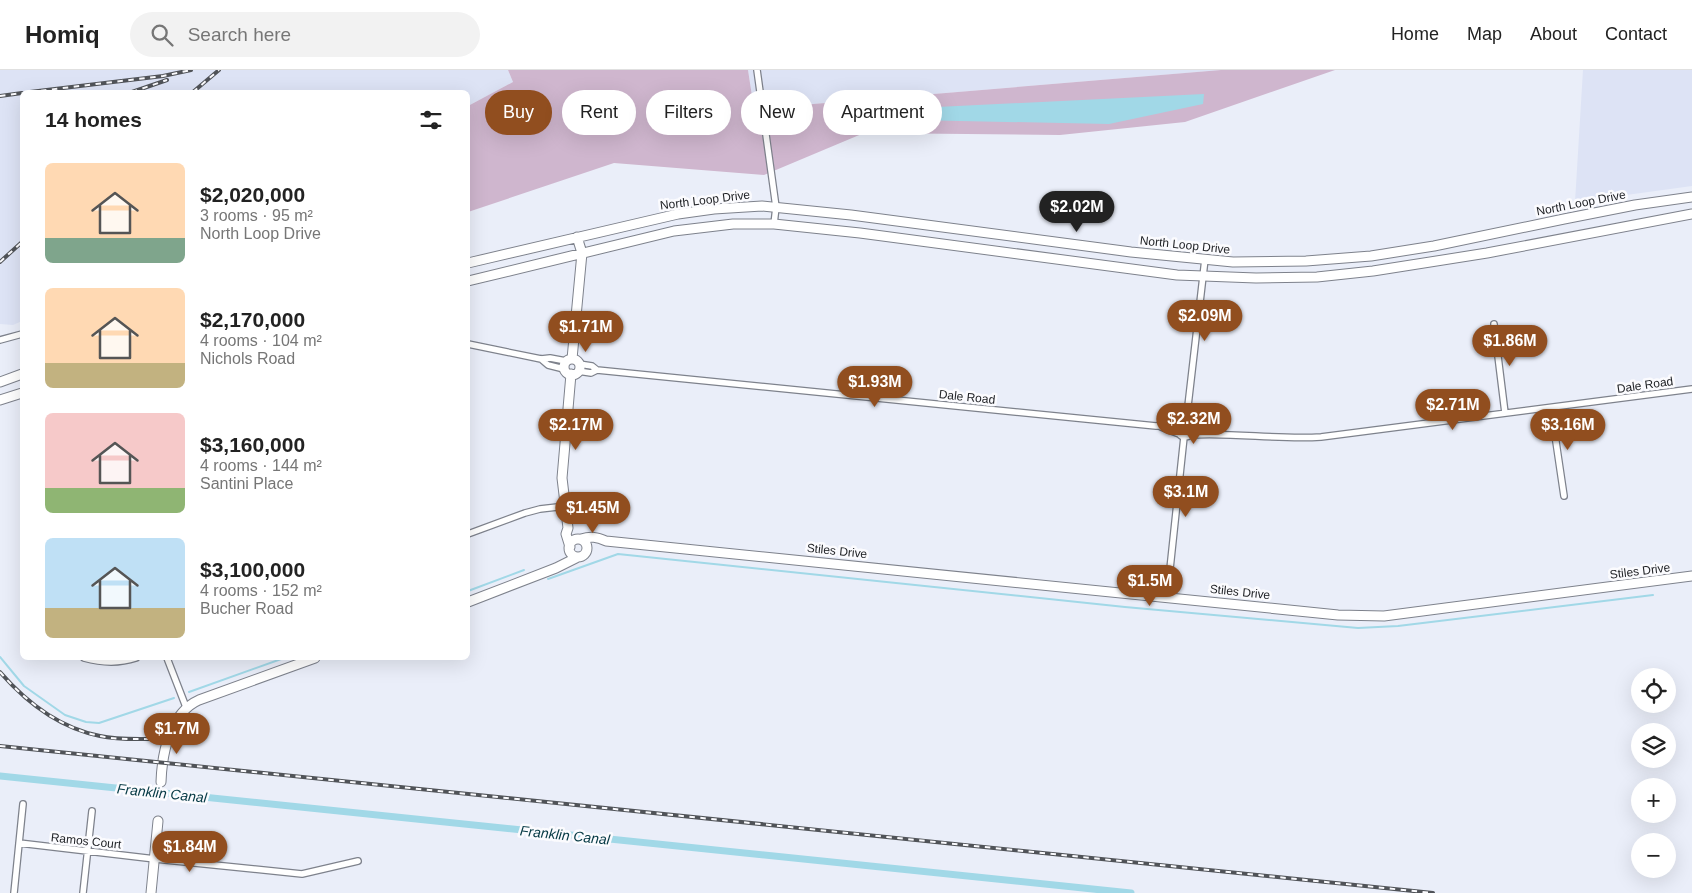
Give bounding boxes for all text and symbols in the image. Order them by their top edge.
search box [130,12,480,57]
text: Homiq [25,21,100,48]
icon: search [148,21,176,49]
text: Search here [188,24,291,45]
text: Home [1391,24,1439,44]
text: Map [1467,24,1502,44]
text: About [1530,24,1577,44]
text: Contact [1605,24,1667,44]
chip: Buy [485,90,552,135]
chip: Rent [562,90,636,135]
chip: Filters [646,90,731,135]
chip: New [741,90,813,135]
chip: Apartment [823,90,942,135]
icon: filters [417,106,445,134]
text: 14 homes [45,108,142,131]
icon: home [85,183,145,243]
text: $2,020,000 [200,183,305,206]
street label: North Loop Drive [659,187,751,212]
street label: North Loop Drive [1535,187,1627,219]
pin: $2.02M [1036,190,1118,233]
text: $2.02M [1050,198,1104,215]
text: 3 rooms · 95 m² [200,207,313,224]
text: North Loop Drive [200,225,321,242]
street label: North Loop Drive [1139,233,1231,257]
pin: $2.09M [1164,300,1246,342]
text: $2.09M [1178,307,1232,324]
icon: home [85,308,145,368]
text: $2,170,000 [200,308,305,331]
pin: $1.71M [545,310,627,353]
text: $1.71M [559,318,613,335]
pin: $1.86M [1469,324,1551,367]
text: 4 rooms · 104 m² [200,332,322,349]
text: $1.86M [1483,332,1537,349]
text: Nichols Road [200,350,295,367]
pin: $1.93M [834,366,916,408]
text: $1.93M [848,373,902,390]
street label: Dale Road [1616,374,1674,396]
street label: Dale Road [938,387,996,407]
pin: $2.71M [1412,388,1494,431]
text: $2.71M [1426,396,1480,413]
pin: $2.32M [1153,402,1235,445]
pin: $2.17M [535,408,617,451]
pin: $3.16M [1527,408,1609,451]
text: $2.32M [1167,410,1221,427]
text: $2.17M [549,416,603,433]
text: $3.16M [1541,416,1595,433]
icon: home [85,433,145,493]
text: $3,160,000 [200,433,305,456]
text: 4 rooms · 144 m² [200,457,322,474]
text: Santini Place [200,475,293,492]
pin: $3.1M [1151,476,1221,518]
text: $3.1M [1164,483,1208,500]
pin: $1.45M [552,492,634,534]
text: $1.45M [566,499,620,516]
street label: Stiles Drive [806,541,868,561]
icon: home [85,558,145,618]
text: $3,100,000 [200,558,305,581]
street label: Stiles Drive [1609,560,1671,582]
pin: $1.5M [1115,564,1185,607]
text: $1.5M [1128,572,1172,589]
text: 4 rooms · 152 m² [200,582,322,599]
street label: Stiles Drive [1209,582,1271,602]
text: Bucher Road [200,600,293,617]
map controls [1631,668,1676,878]
button: locate [1631,668,1676,713]
pin: $1.7M [142,712,212,755]
text: $1.7M [155,720,199,737]
button: layers [1631,723,1676,768]
button: + [1631,778,1676,823]
water label: Franklin Canal [116,780,209,806]
water label: Franklin Canal [519,822,612,848]
street label: Ramos Court [50,830,123,852]
pin: $1.84M [149,830,231,873]
button: − [1631,833,1676,878]
text: $1.84M [163,838,217,855]

